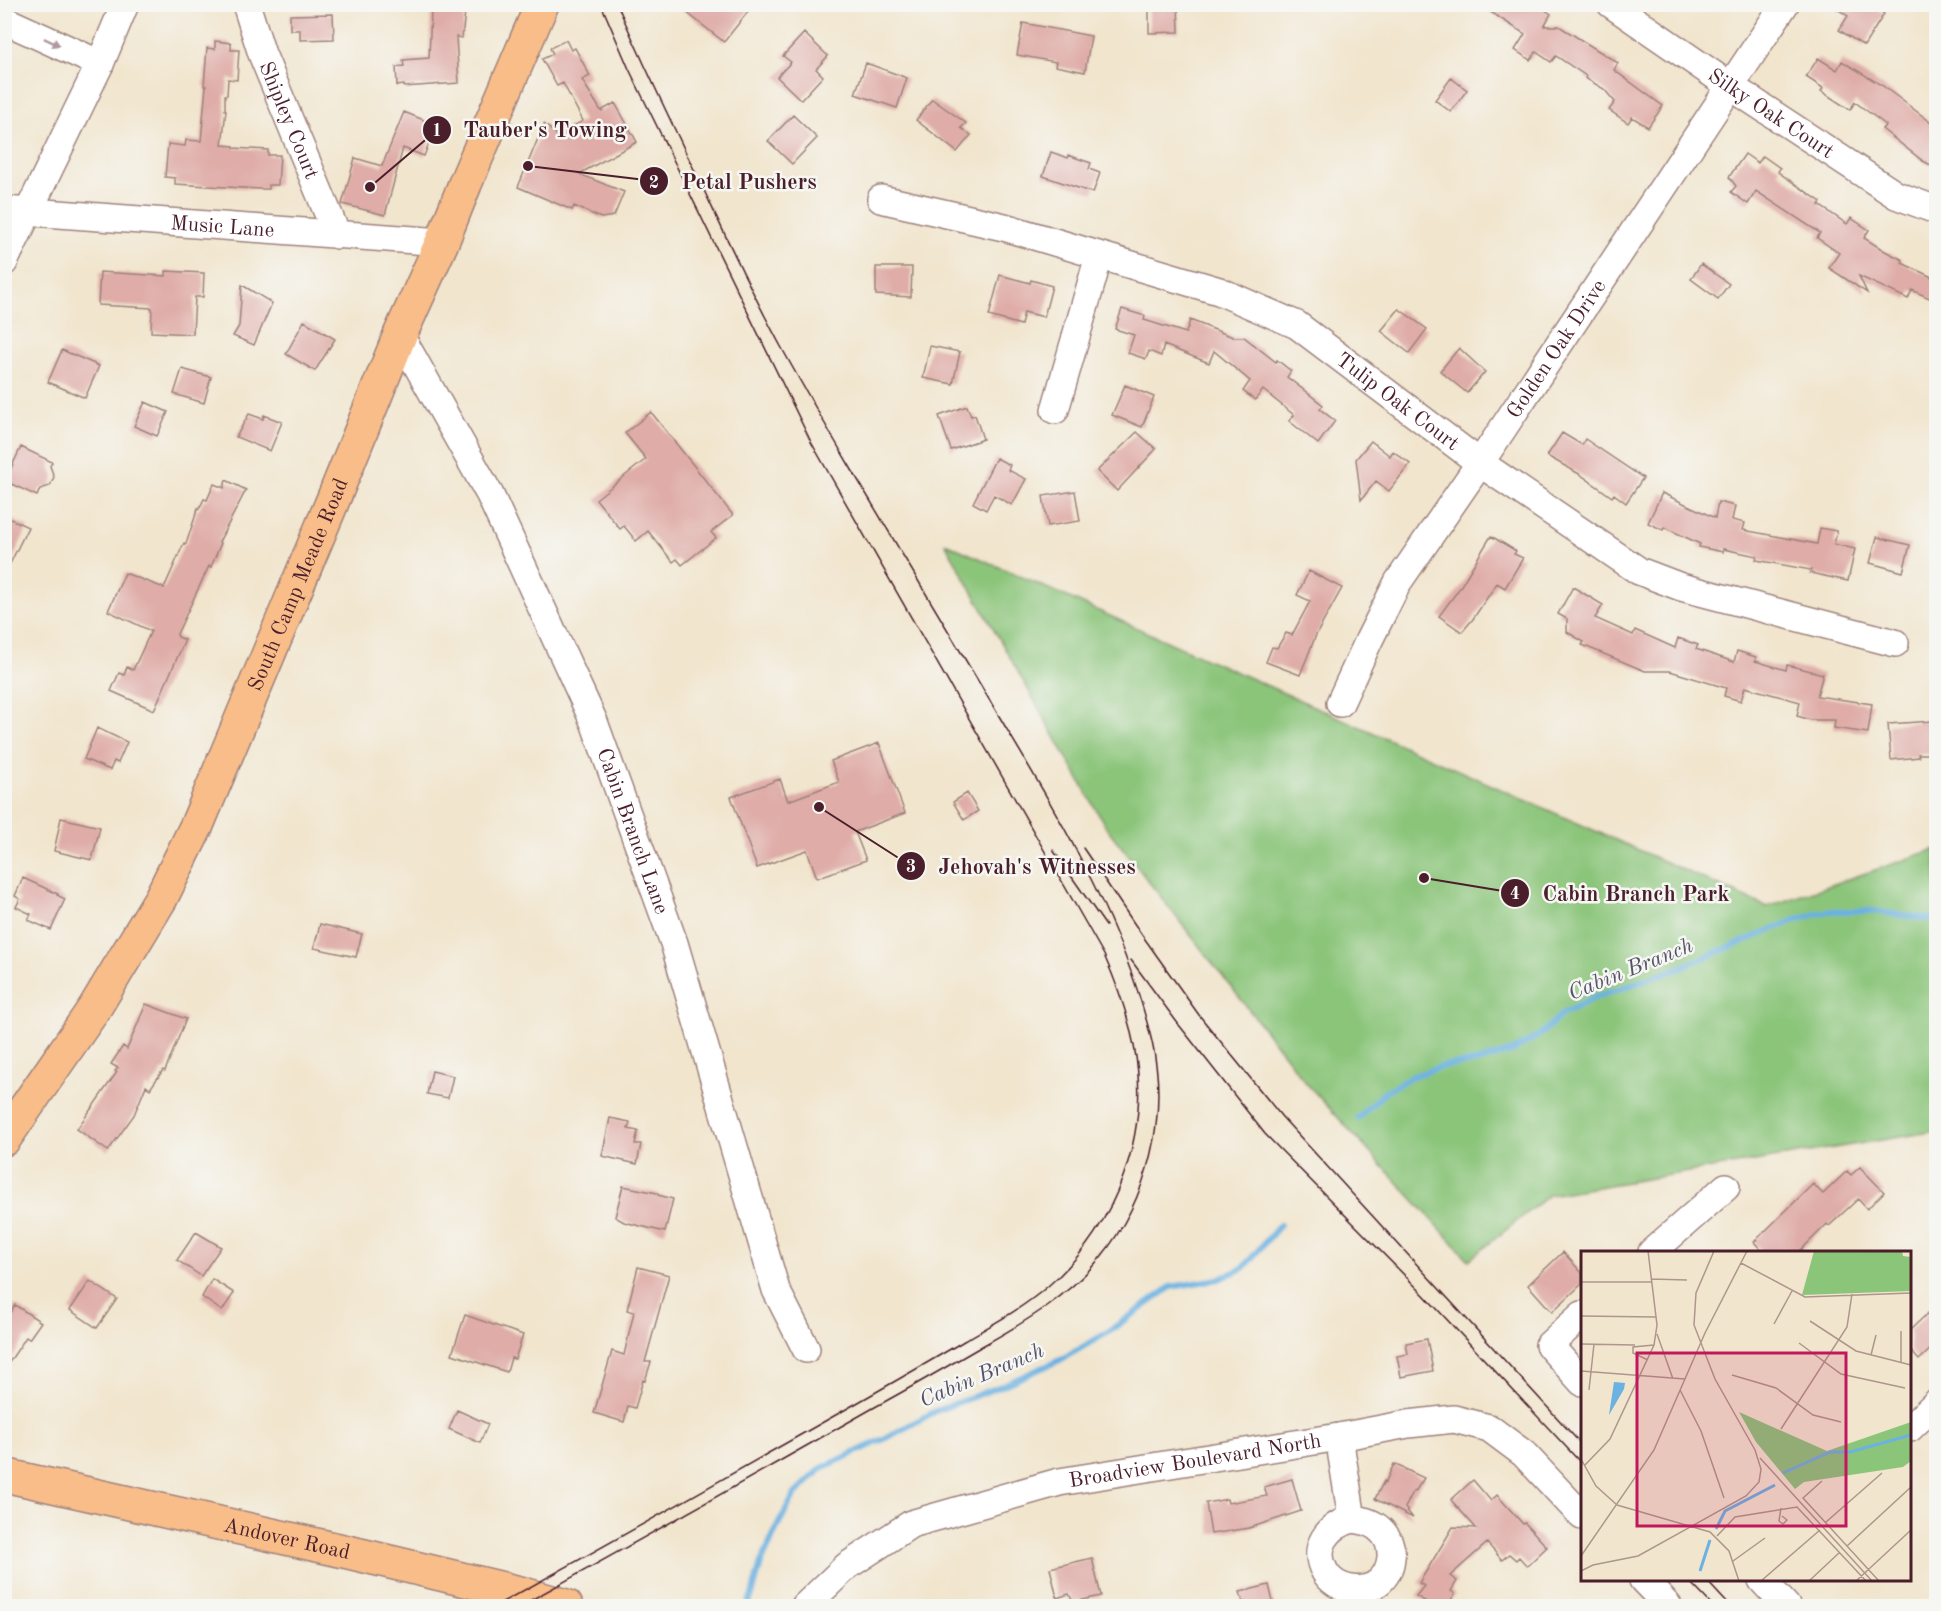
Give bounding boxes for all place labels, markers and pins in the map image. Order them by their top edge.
callout: Tauber's Towing [422,110,639,150]
callout: Petal Pushers [639,161,828,201]
callout: Jehovah's Witnesses [896,846,1148,886]
callout: Cabin Branch Park [1500,873,1741,913]

